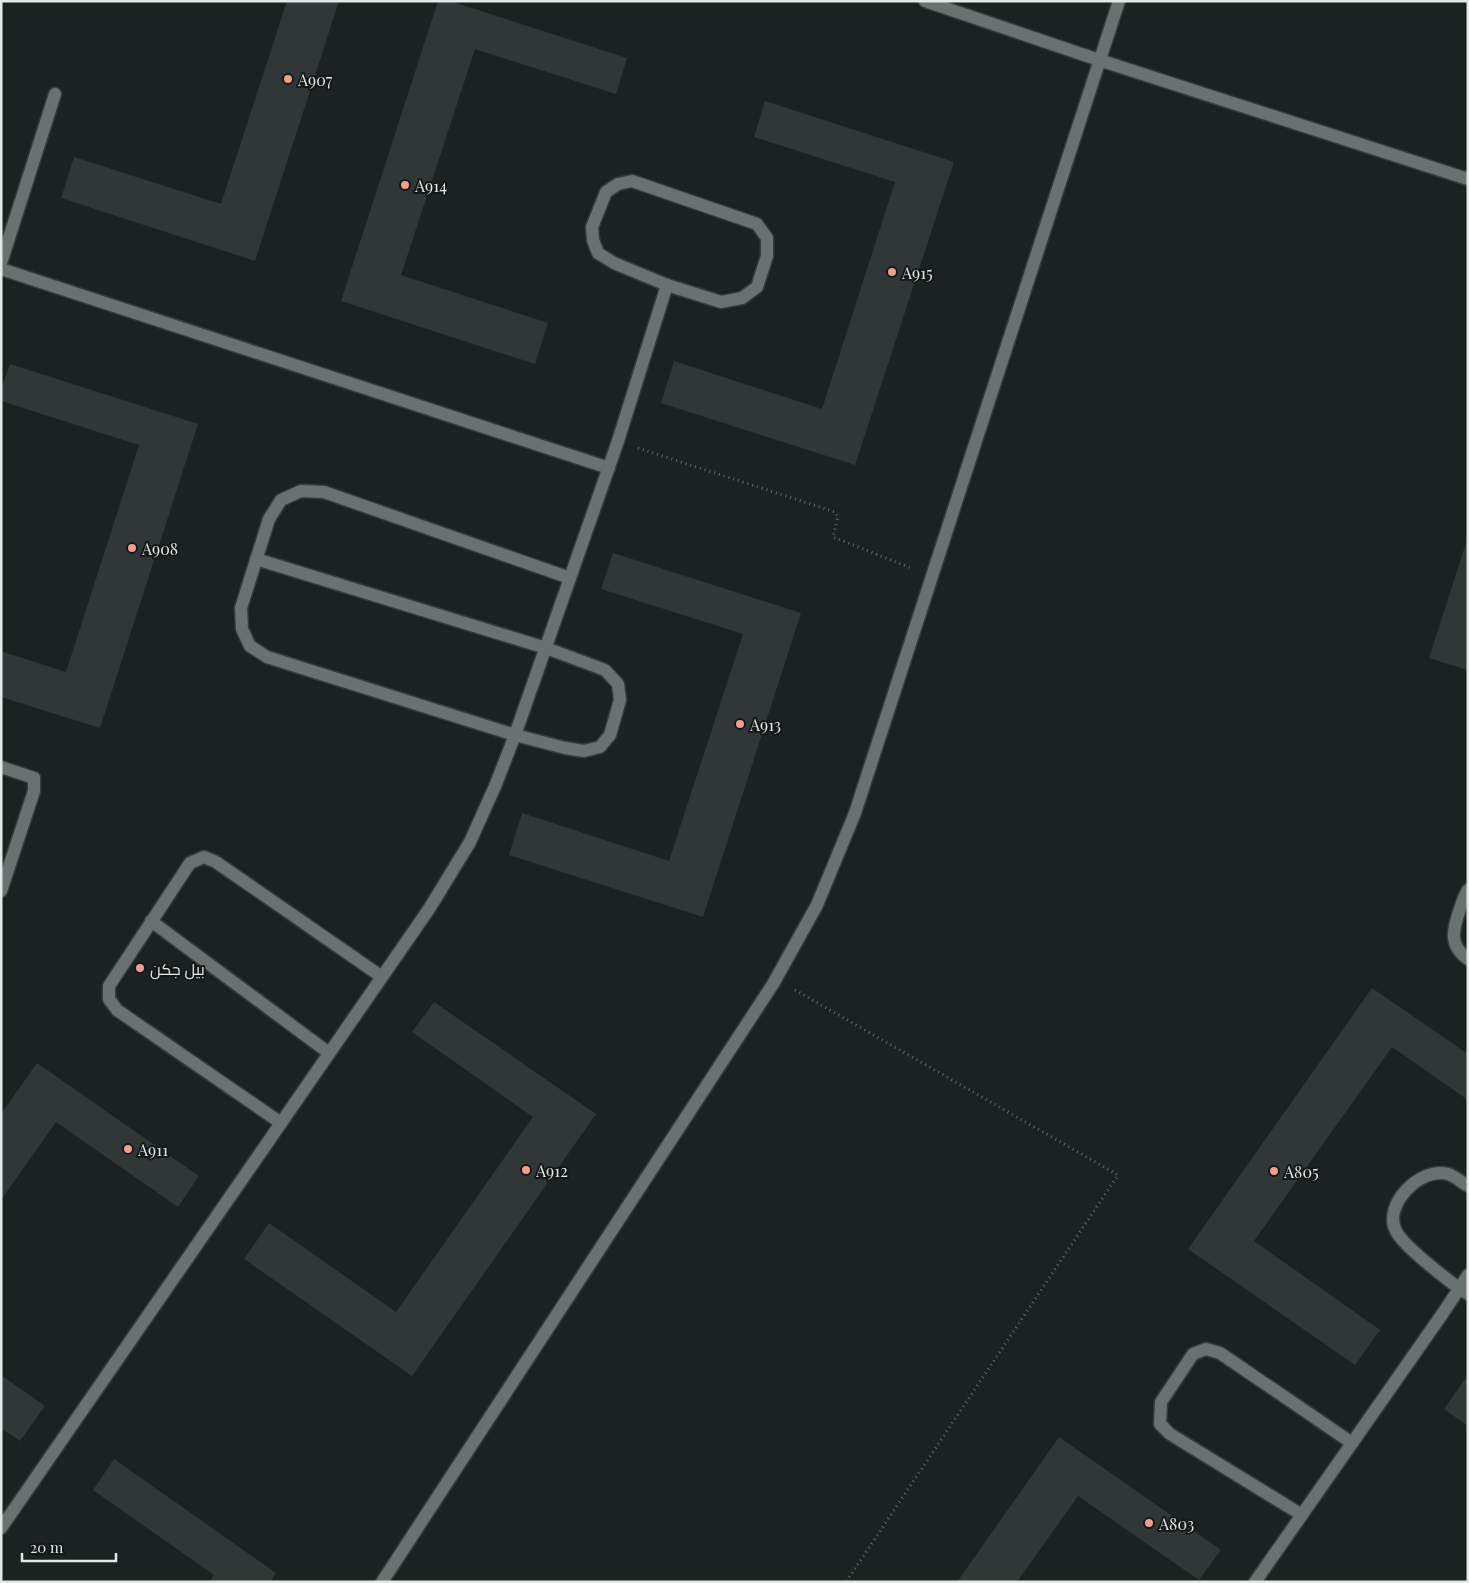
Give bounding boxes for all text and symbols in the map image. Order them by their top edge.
place label: A907 [297,69,333,90]
marker: A907 [282,73,294,85]
place label: A914 [414,175,447,196]
marker: A914 [399,179,411,191]
place label: A915 [901,262,933,283]
marker: A915 [886,266,898,278]
place label: A908 [141,538,178,559]
marker: A908 [126,542,138,554]
place label: A913 [749,714,781,735]
marker: A913 [734,718,746,730]
place label: بيل جكن [150,958,205,980]
marker: بيل جكن [134,962,146,974]
place label: A911 [137,1139,168,1160]
marker: A911 [122,1143,134,1155]
place label: A912 [535,1160,568,1181]
place label: A805 [1283,1161,1319,1182]
marker: A912 [520,1164,532,1176]
marker: A805 [1268,1165,1280,1177]
place label: A803 [1158,1513,1194,1534]
marker: A803 [1143,1517,1155,1529]
scale bar [22,1530,116,1562]
text: 20 m [30,1537,64,1557]

